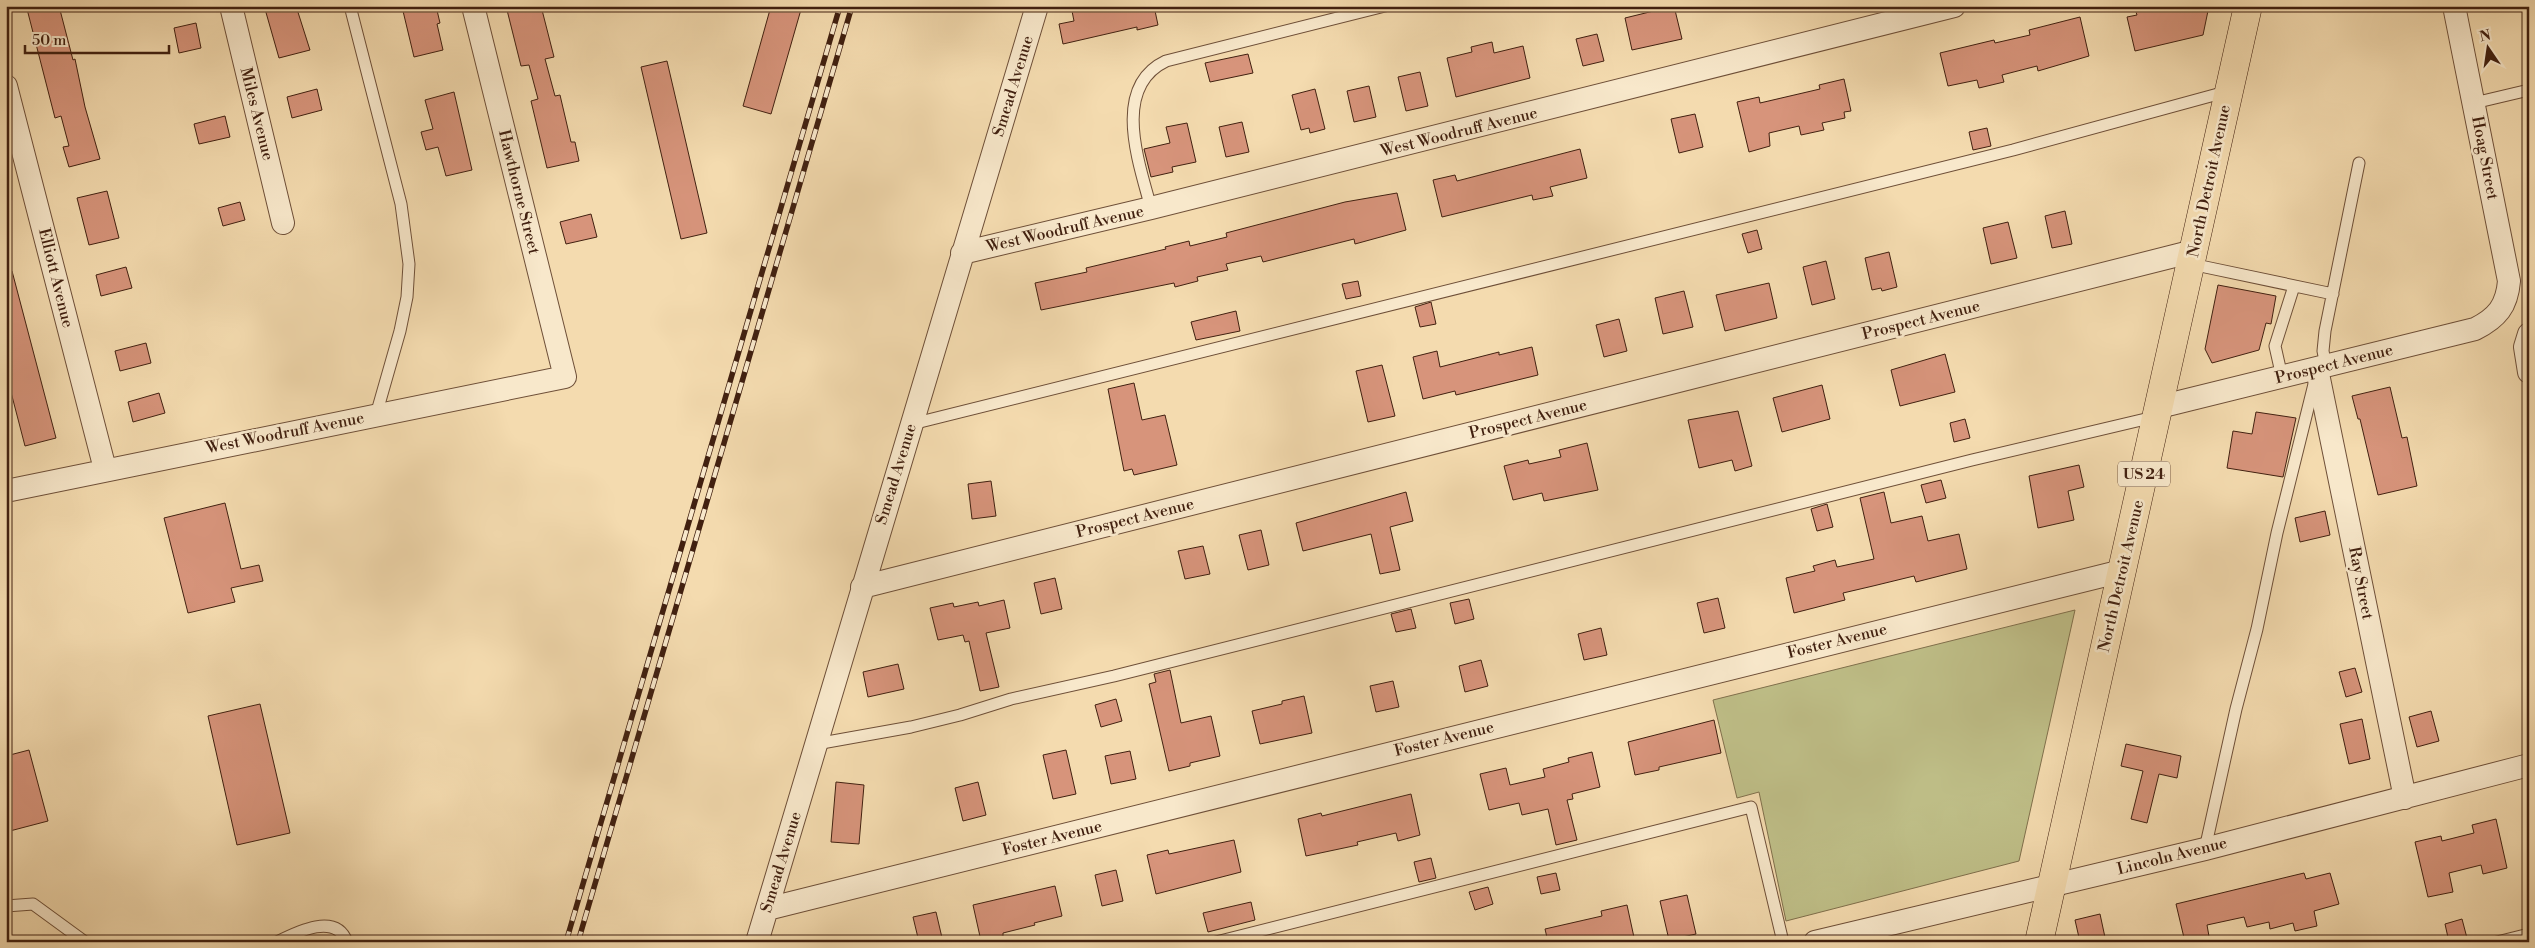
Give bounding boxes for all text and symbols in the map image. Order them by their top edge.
scale bar [25,22,169,54]
north arrow [2462,22,2512,72]
text: N [2478,26,2493,46]
text: 50 m [32,31,66,50]
street label: Smead Avenue [988,33,1038,139]
street label: Miles Avenue [236,65,278,163]
street label: West Woodruff Avenue [1377,103,1540,161]
street label: North Detroit Avenue [2183,103,2235,259]
street label: Hoag Street [2467,114,2503,202]
street label: Hawthorne Street [494,128,544,257]
street label: West Woodruff Avenue [983,201,1146,257]
street label: Elliott Avenue [34,226,78,330]
street label: Prospect Avenue [1860,296,1982,344]
street label: Prospect Avenue [2273,340,2395,388]
street label: Prospect Avenue [1467,395,1589,443]
street label: West Woodruff Avenue [203,408,366,458]
street label: Smead Avenue [871,421,921,527]
road number: US 24 [2118,462,2170,486]
street label: Prospect Avenue [1074,494,1196,542]
street label: North Detroit Avenue [2094,498,2148,654]
street label: Ray Street [2344,545,2378,622]
street label: Foster Avenue [1785,619,1889,663]
street label: Foster Avenue [1392,717,1496,761]
street label: Smead Avenue [756,809,806,915]
street label: Foster Avenue [1000,816,1104,860]
street label: Lincoln Avenue [2115,833,2229,879]

